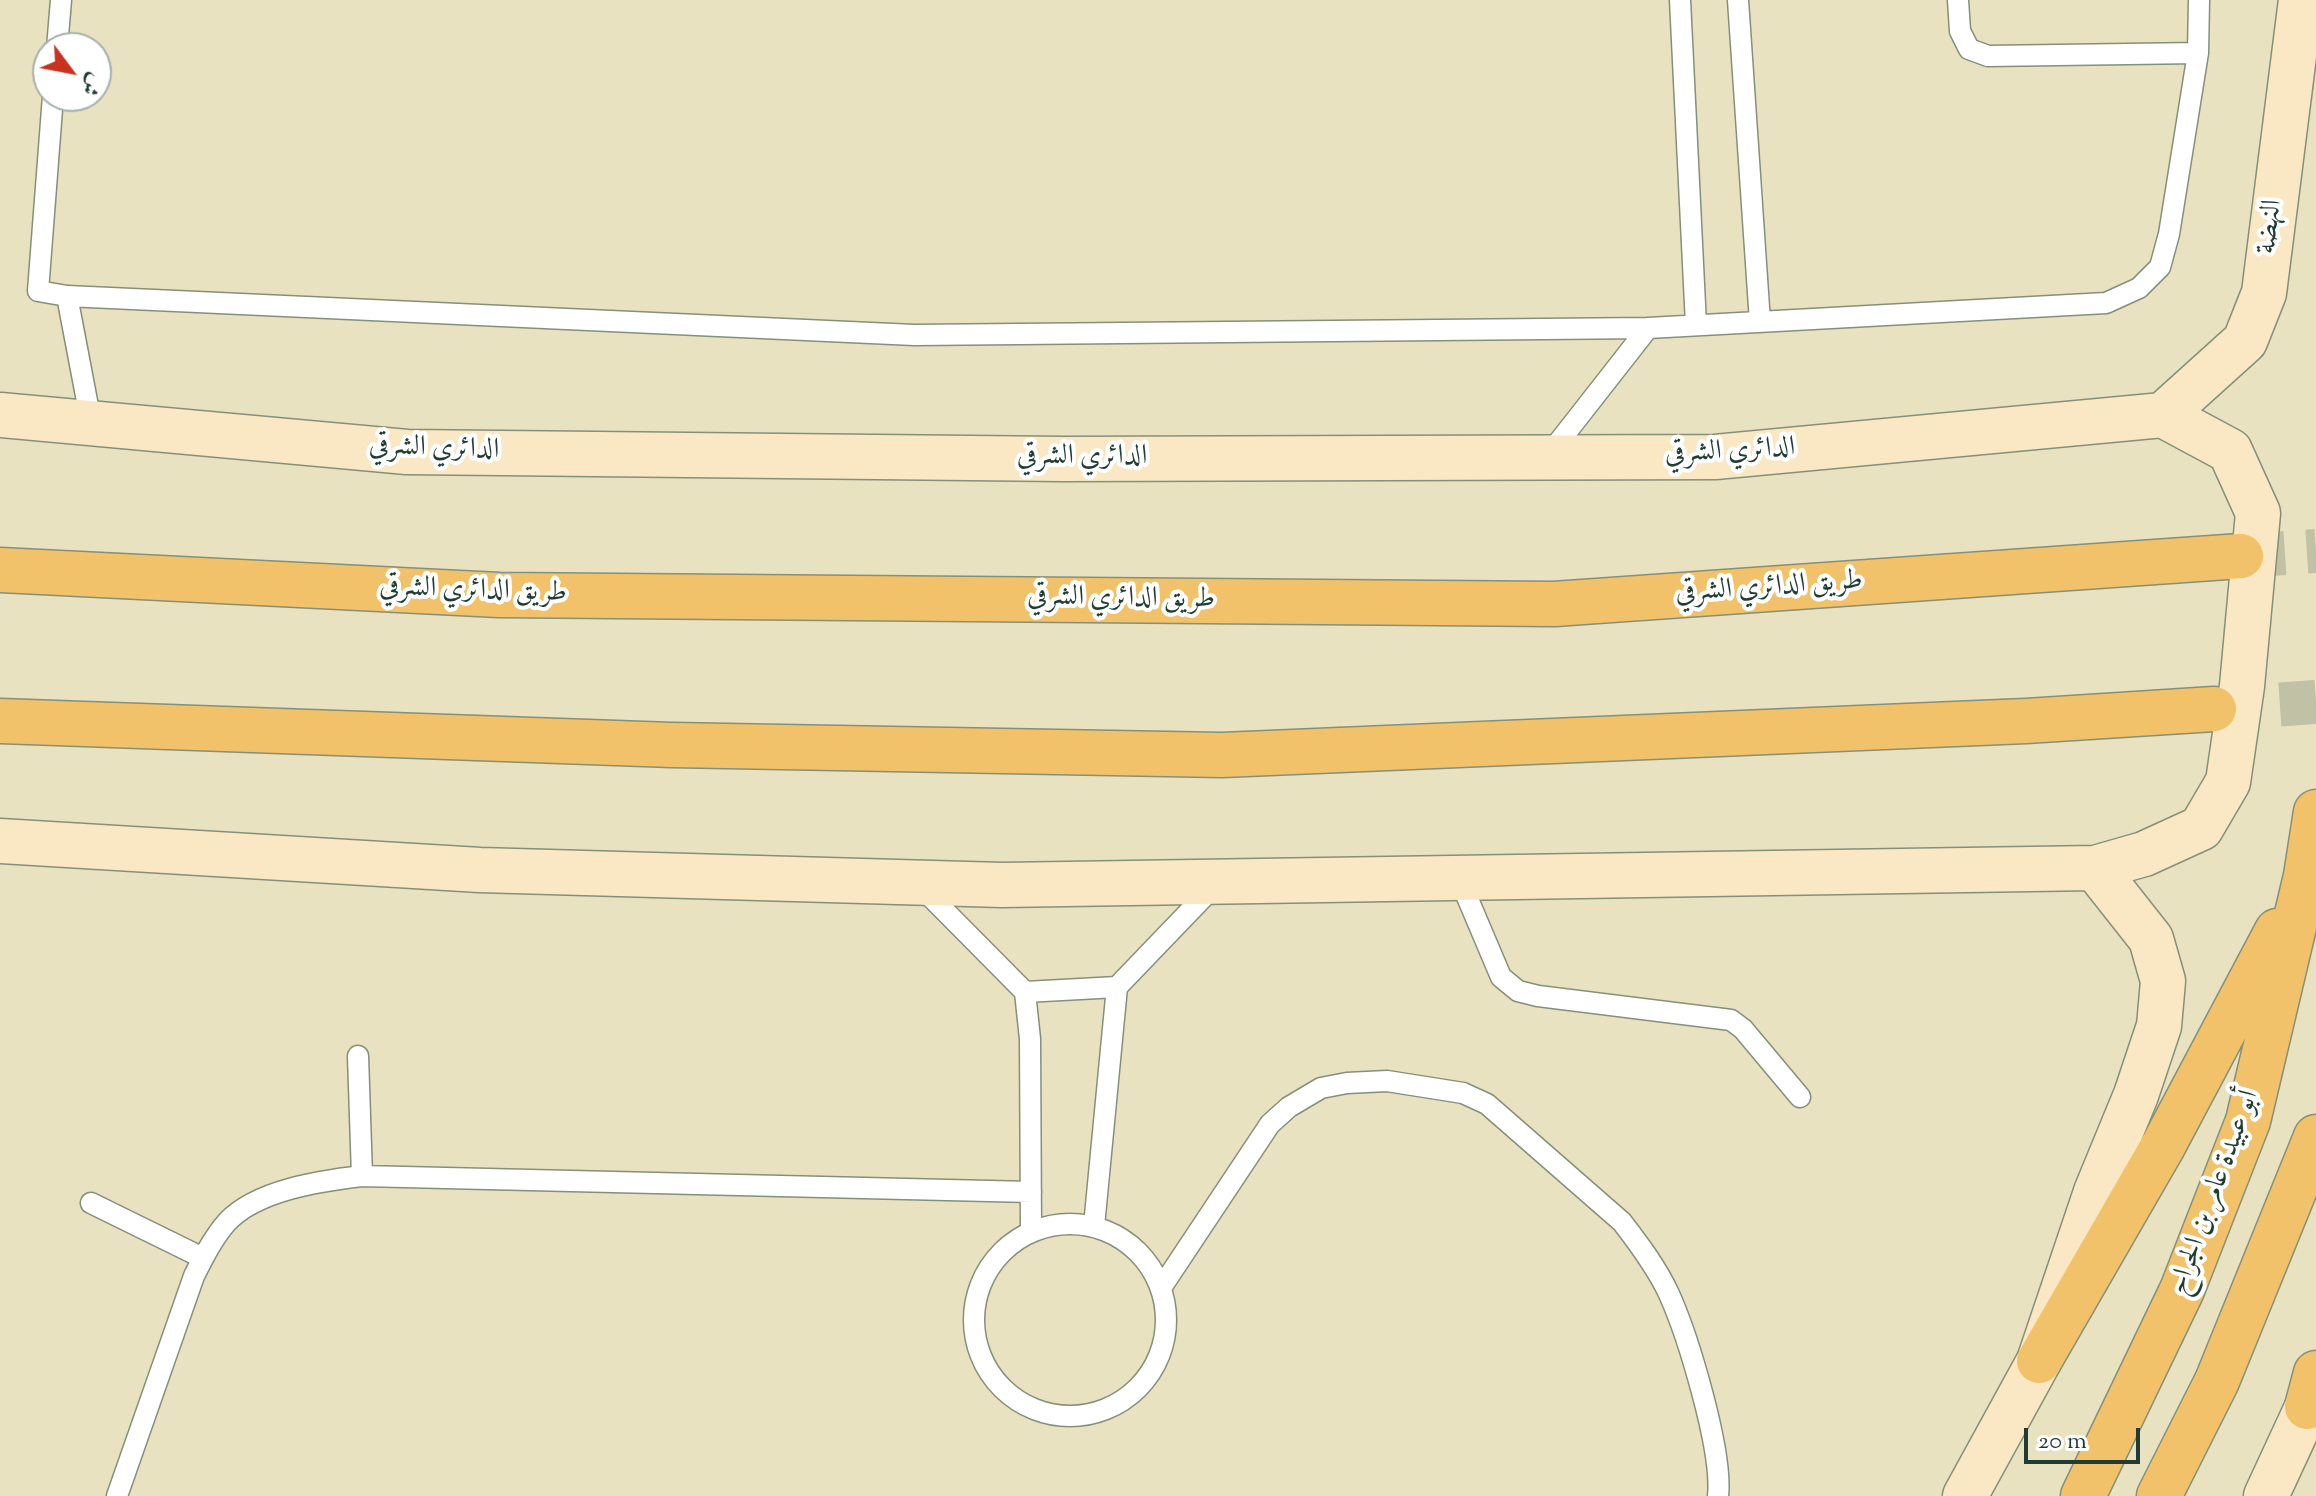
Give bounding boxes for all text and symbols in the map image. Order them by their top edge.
north arrow [32,32,112,112]
text: ش [71,66,110,101]
street label: النهضة [2252,198,2292,256]
street label: الدائري الشرقي [368,431,500,469]
street label: الدائري الشرقي [1664,433,1796,473]
street label: الدائري الشرقي [1017,441,1147,475]
street label: طريق الدائري الشرقي [1674,566,1864,612]
street label: طريق الدائري الشرقي [379,572,567,612]
street label: طريق الدائري الشرقي [1027,582,1215,618]
street label: أبو عبيدة عامر بن الجراح [2163,1086,2269,1300]
scale bar [2028,1412,2144,1462]
text: 20 m [2038,1425,2087,1459]

